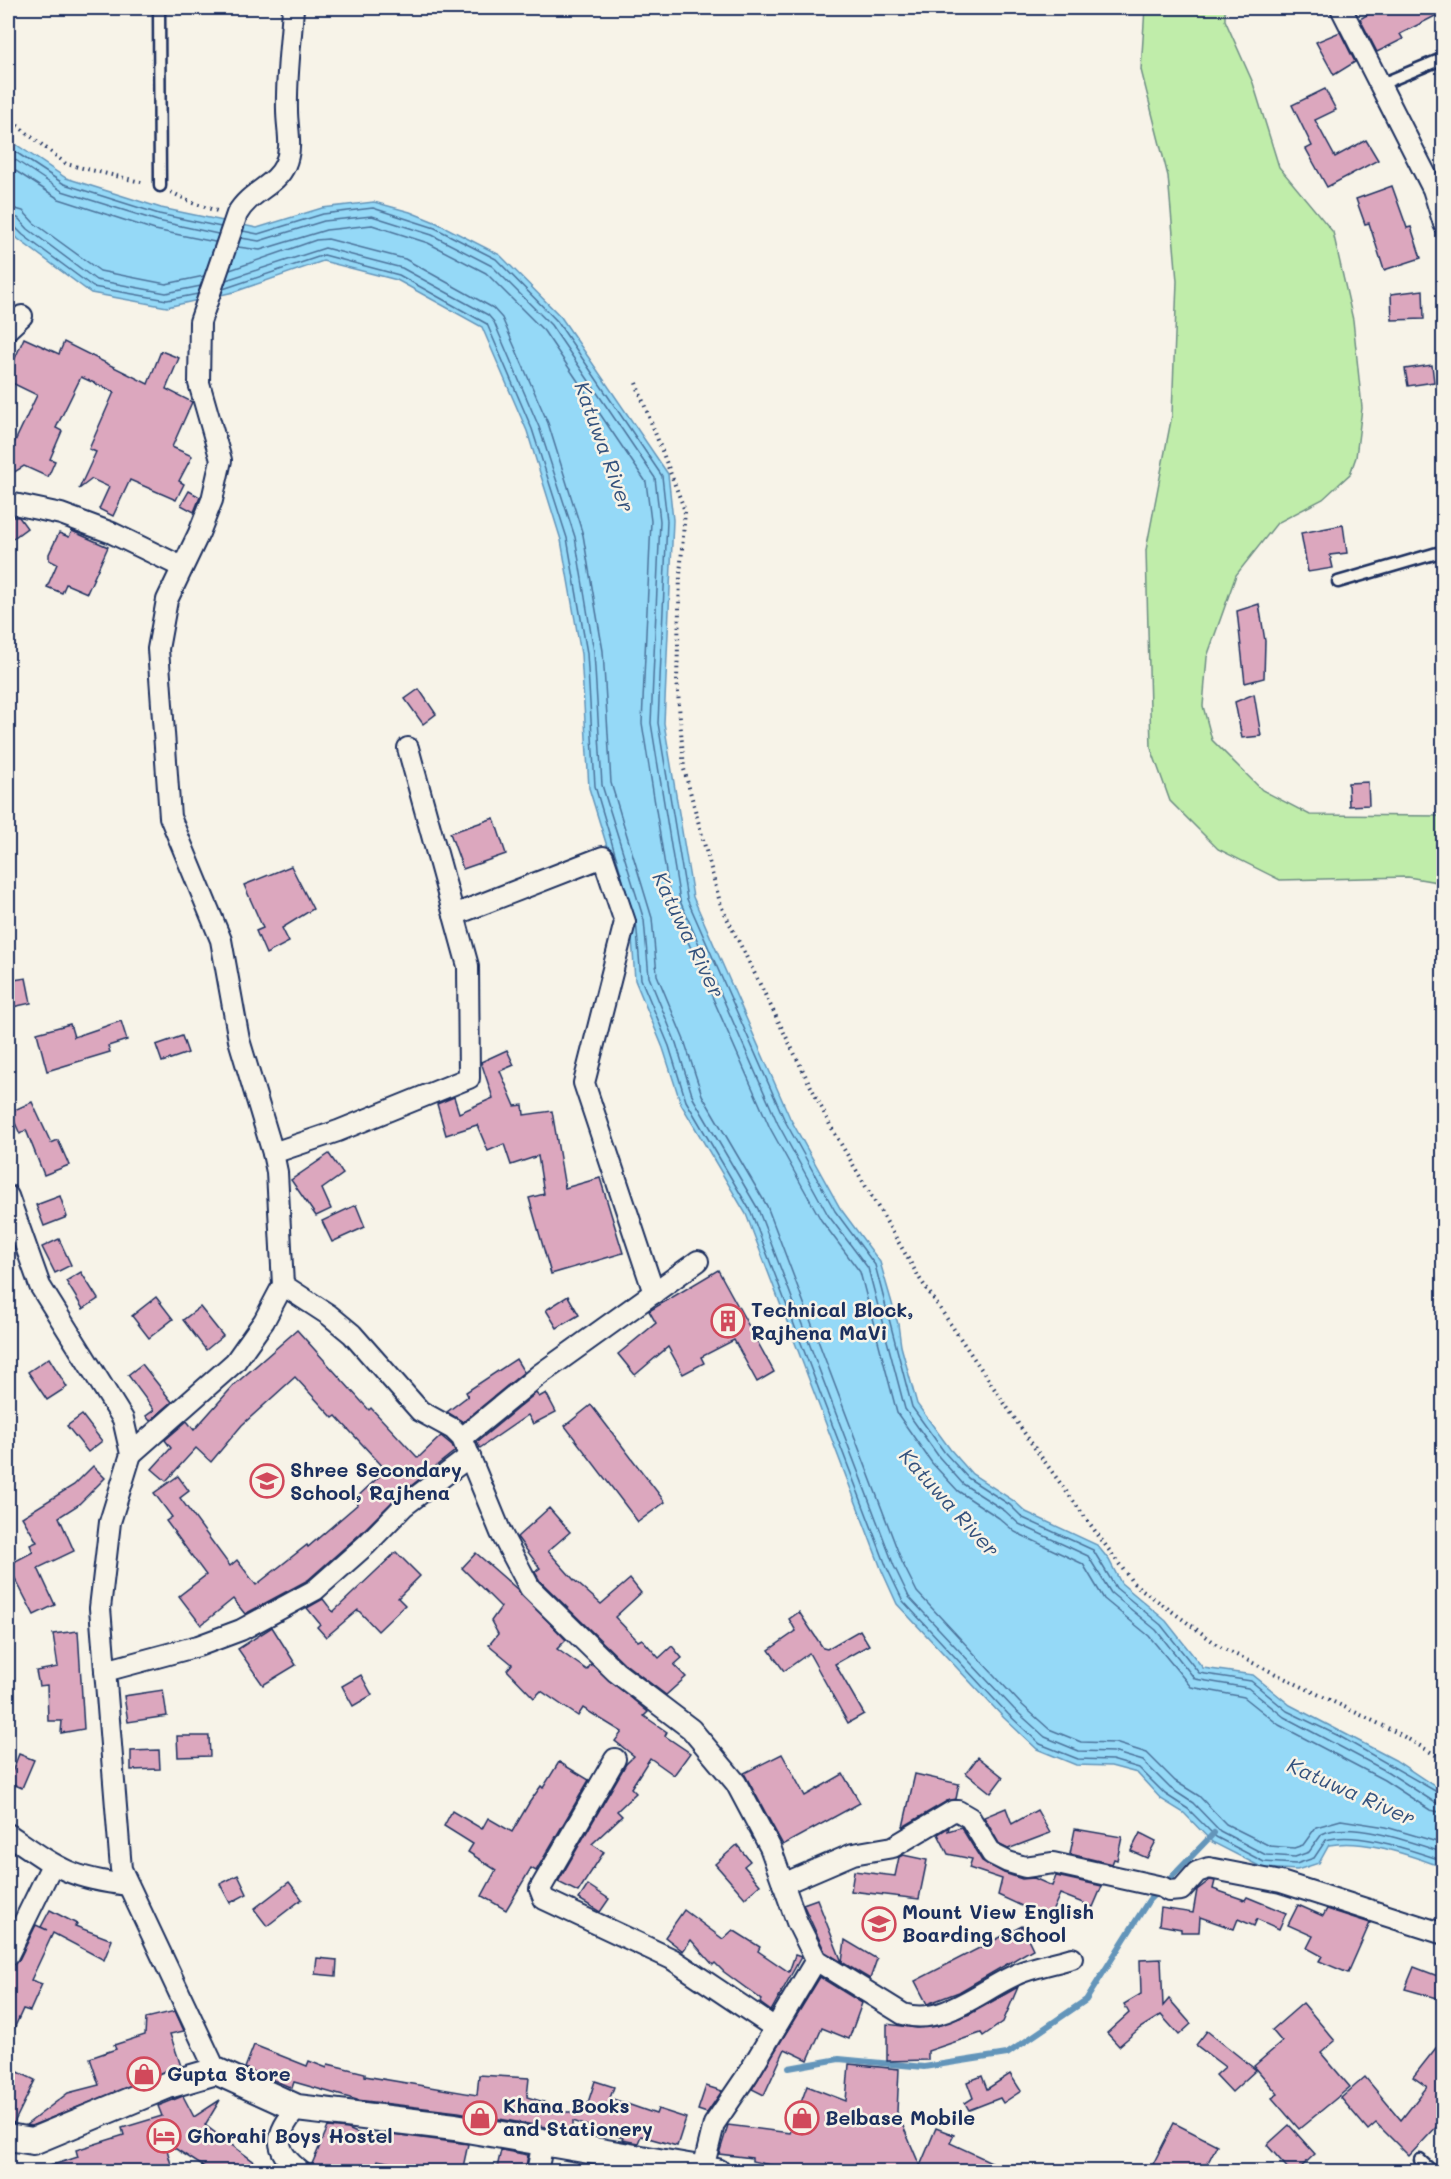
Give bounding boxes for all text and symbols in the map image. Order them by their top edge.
water label: Katuwa River [569,377,642,516]
water label: Katuwa River [647,867,732,1002]
place label: Technical Block, Rajhena MaVi [751,1296,913,1345]
building icon: Technical Block, Rajhena MaVi [710,1303,746,1339]
water label: Katuwa River [894,1442,1006,1562]
place label: Shree Secondary School, Rajhena [290,1456,462,1505]
school or university icon: Shree Secondary School, Rajhena [249,1463,285,1499]
water label: Katuwa River [1283,1750,1420,1831]
place label: Mount View English Boarding School [902,1898,1094,1947]
school or university icon: Mount View English Boarding School [861,1906,897,1942]
shop icon: Gupta Store [126,2056,162,2092]
place label: Gupta Store [167,2060,291,2086]
place label: Khana Books and Stationery [503,2092,653,2141]
shop icon: Khana Books and Stationery [462,2100,498,2136]
shop icon: Belbase Mobile [784,2100,820,2136]
place label: Belbase Mobile [825,2104,975,2130]
hotel icon: Ghorahi Boys Hostel [146,2118,182,2154]
place label: Ghorahi Boys Hostel [187,2122,393,2148]

